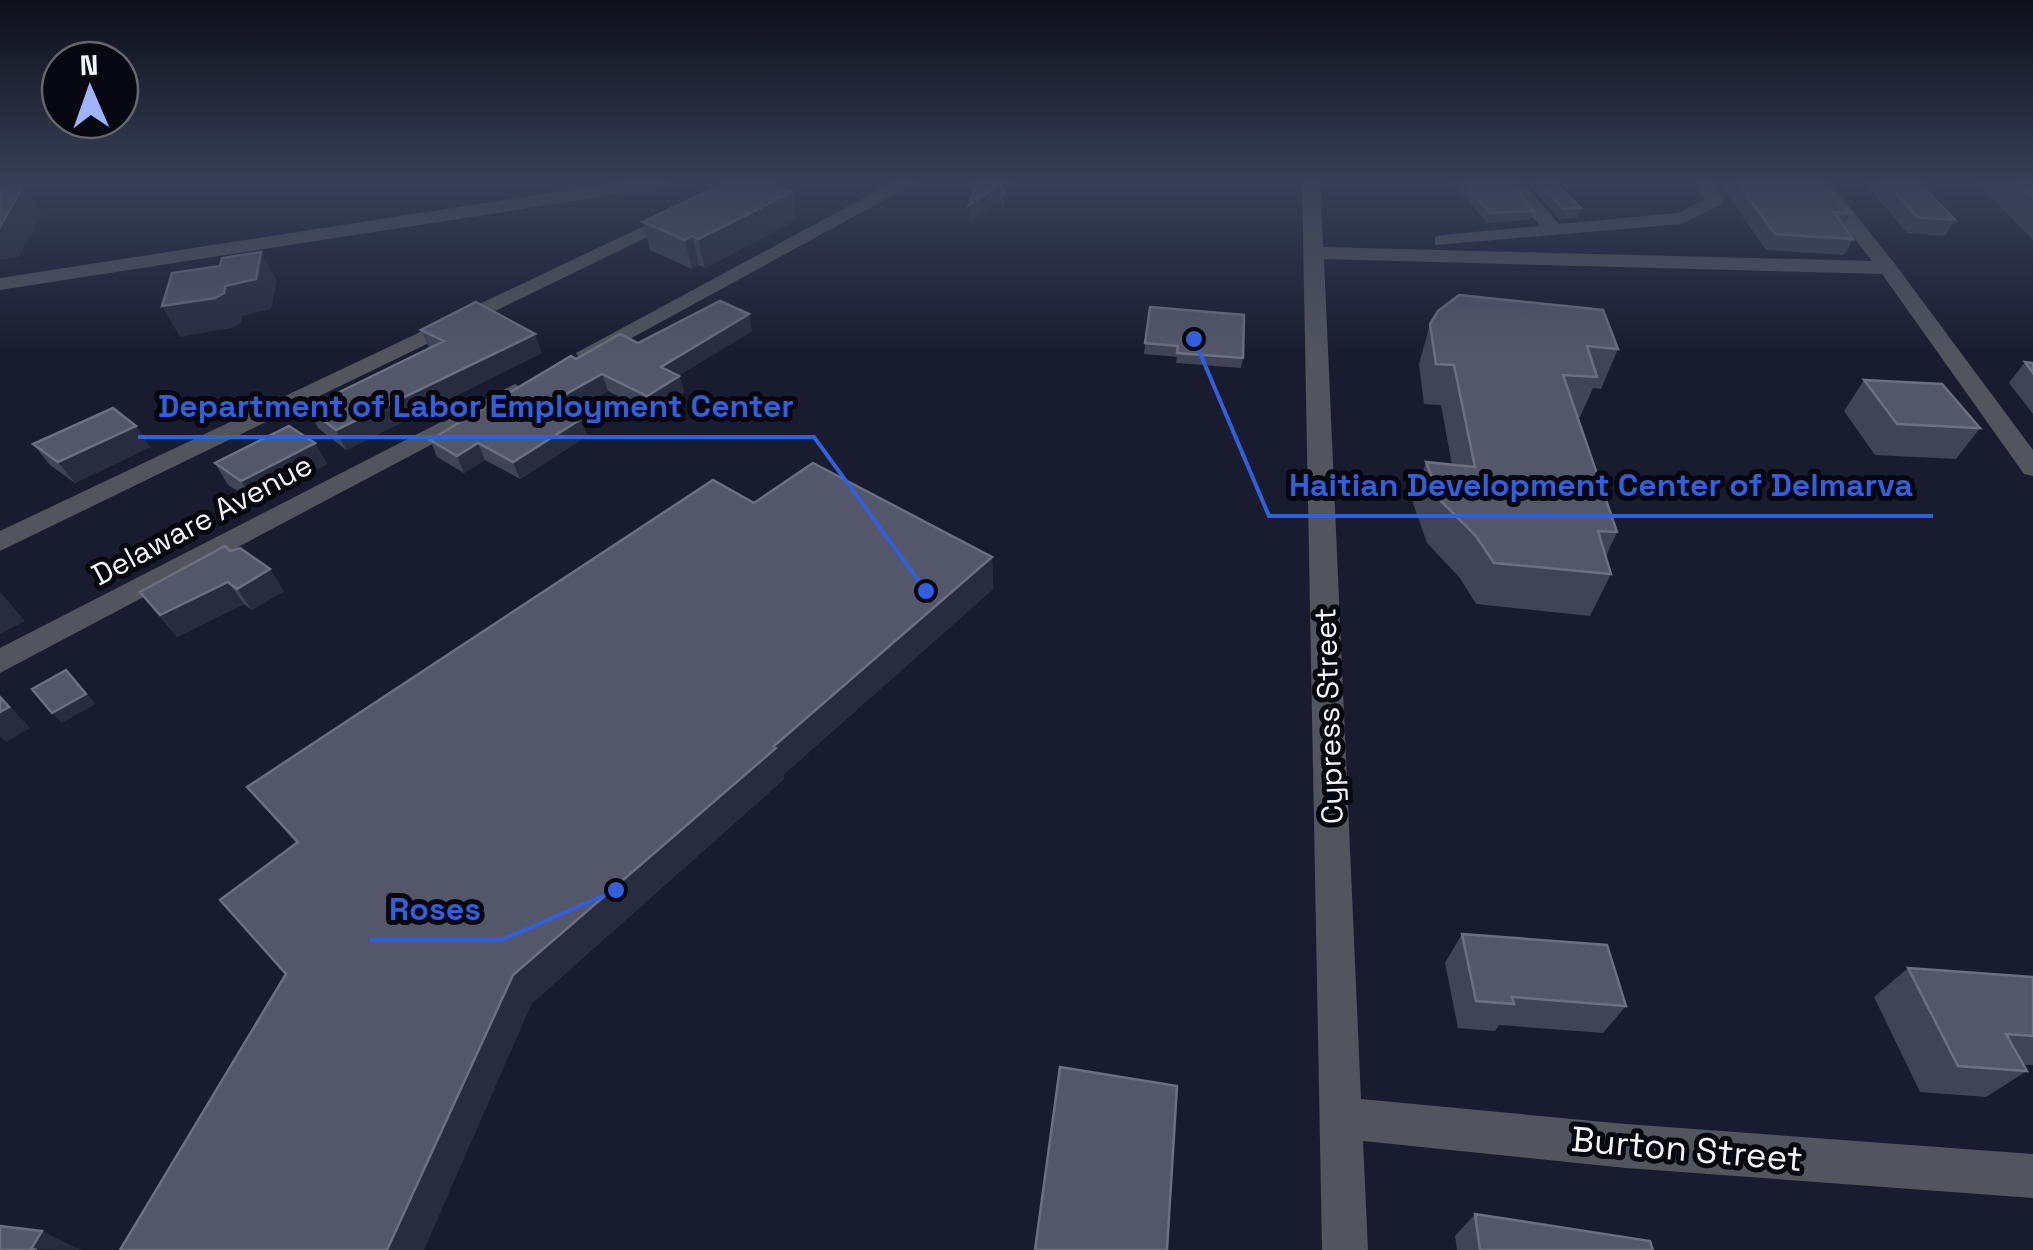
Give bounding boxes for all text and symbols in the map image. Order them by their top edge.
north arrow [40,40,140,140]
text: N [79,47,99,83]
callout: Department of Labor Employment Center [138,375,814,437]
text: Department of Labor Employment Center [158,386,794,426]
street label: Delaware Avenue [85,445,319,594]
callout: Haitian Development Center of Delmarva [1269,454,1933,516]
text: Haitian Development Center of Delmarva [1289,465,1913,505]
street label: Cypress Street [1305,607,1352,825]
callout: Roses [369,878,501,940]
text: Roses [389,889,481,929]
street label: Burton Street [1569,1117,1805,1181]

